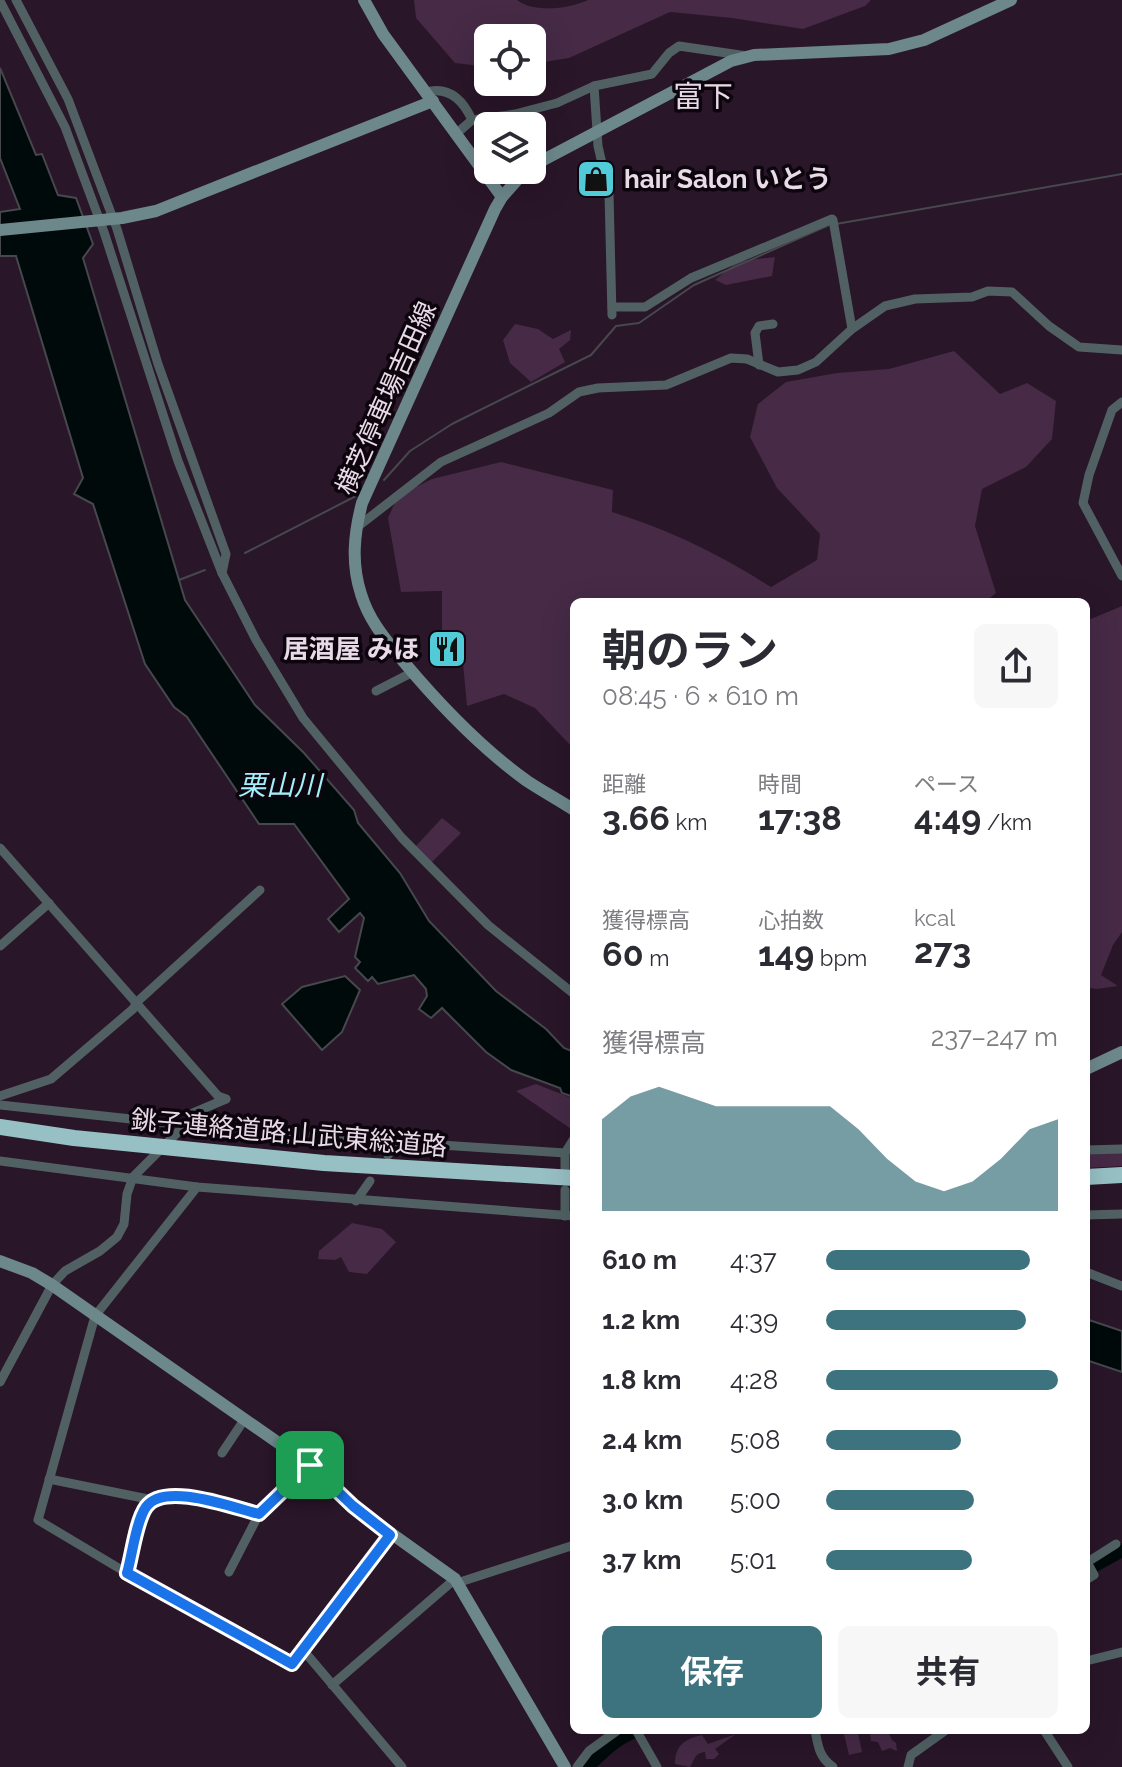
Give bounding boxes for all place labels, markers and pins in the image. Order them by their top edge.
shop icon: hair Salon いとう [575,158,617,200]
place label: hair Salon いとう [624,164,832,194]
restaurant icon: 居酒屋 みほ [426,628,468,670]
place label: 居酒屋 みほ [283,634,419,664]
pin [276,1431,344,1499]

